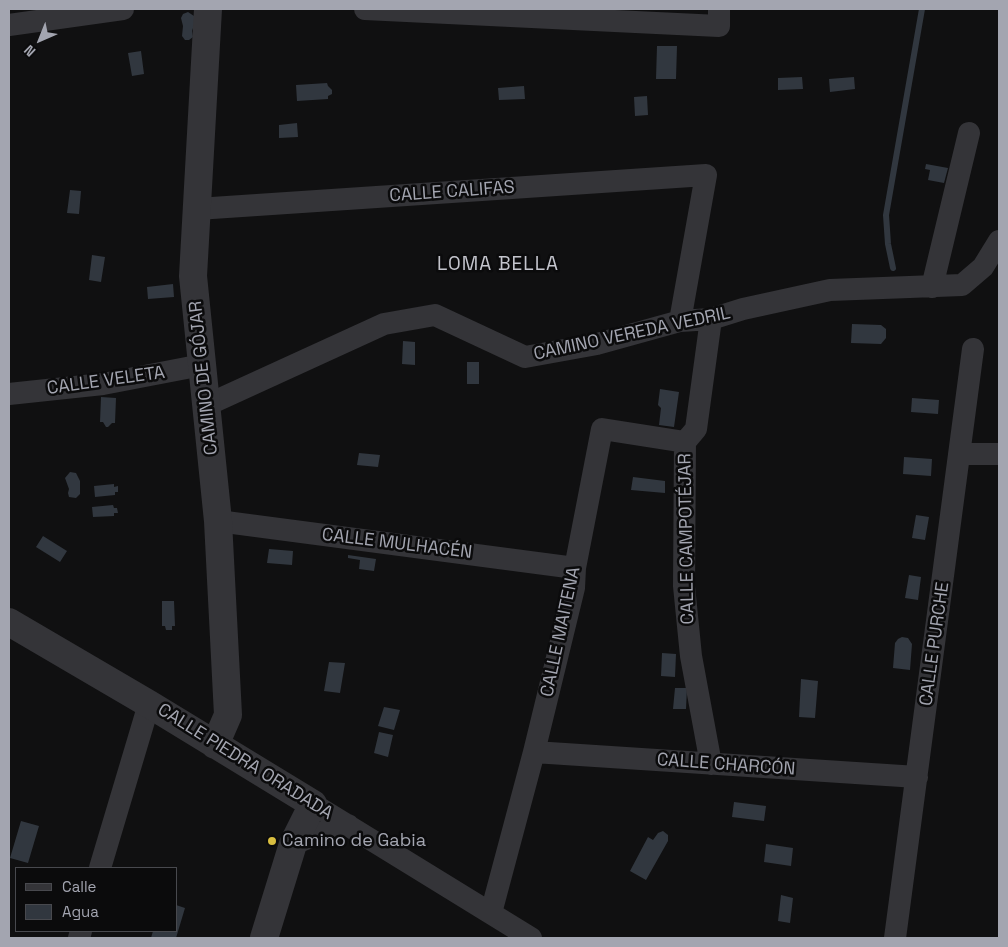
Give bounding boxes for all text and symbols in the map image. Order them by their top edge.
north arrow [15,15,65,65]
text: N [20,41,39,61]
street label: CALLE CALIFAS [389,177,515,207]
district label: LOMA BELLA [436,254,560,276]
street label: CAMINO DE GÓJAR [185,300,223,456]
street label: CAMINO VEREDA VEDRIL [532,303,732,365]
street label: CALLE VELETA [46,362,166,400]
street label: CALLE CAMPOTÉJAR [675,453,699,625]
street label: CALLE MULHACÉN [321,524,473,564]
street label: CALLE MAITENA [537,565,585,699]
street label: CALLE PURCHE [916,581,954,707]
street label: CALLE PIEDRA ORADADA [153,699,337,825]
street label: CALLE CHARCÓN [656,749,796,781]
place label: Camino de Gabia [282,830,426,852]
marker: Camino de Gabia [266,835,278,847]
legend [15,867,178,932]
text: Calle [62,877,97,896]
text: Agua [62,902,99,921]

